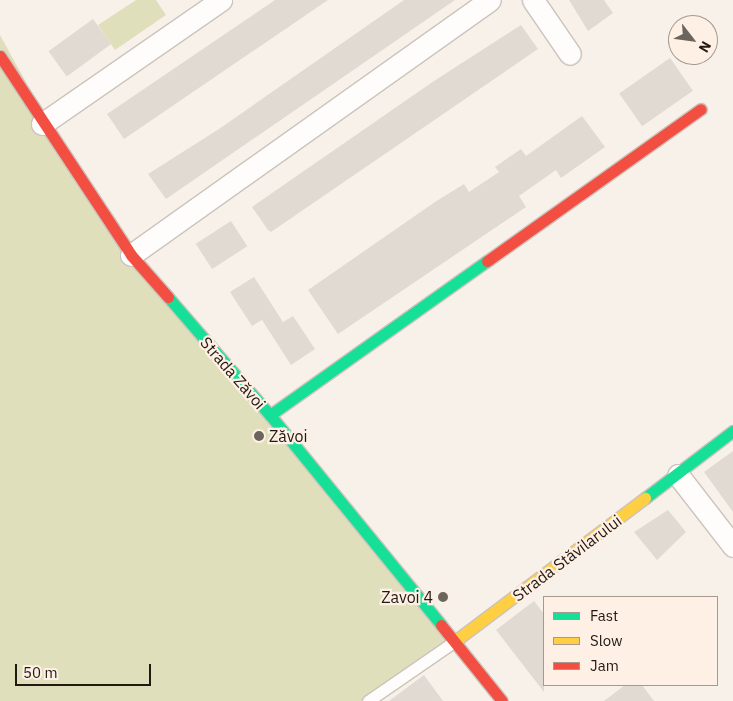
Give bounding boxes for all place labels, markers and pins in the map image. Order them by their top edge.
place label: Zăvoi [269,426,307,446]
marker: Zăvoi [253,430,265,442]
place label: Zavoi 4 [381,587,433,607]
marker: Zavoi 4 [437,591,449,603]

